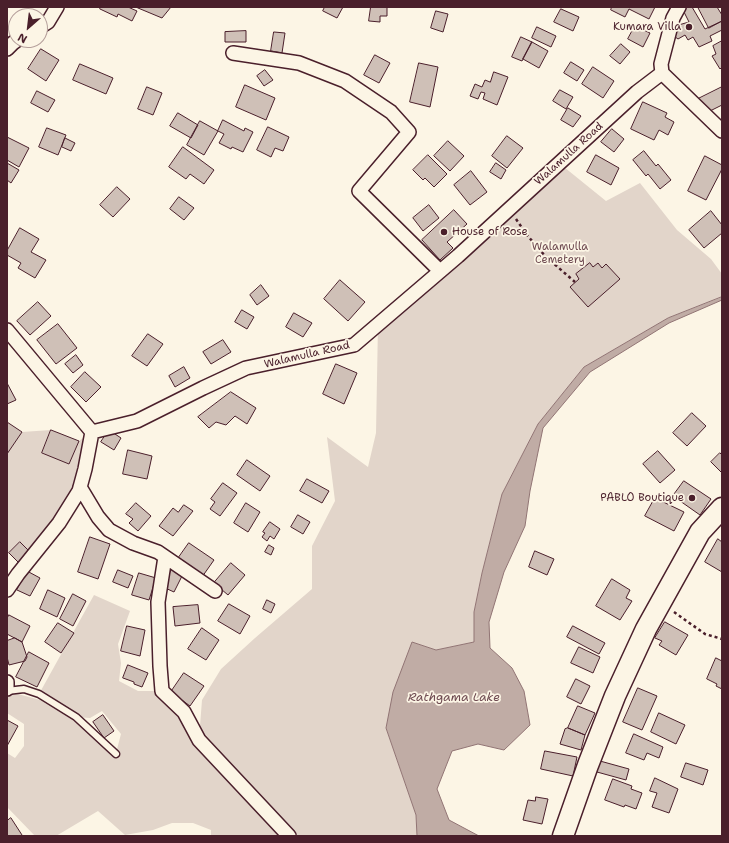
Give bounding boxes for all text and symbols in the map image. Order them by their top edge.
north arrow [8,8,48,48]
place label: Kumara Villa [613,20,681,34]
marker: Kumara Villa [684,22,694,32]
text: N [15,29,30,47]
street label: Walamulla Road [532,120,606,188]
place label: House of Rose [452,225,528,239]
marker: House of Rose [439,227,449,237]
park label: Walamulla Cemetery [532,240,588,266]
street label: Walamulla Road [263,339,351,371]
place label: PABLO Boutique [600,491,684,505]
marker: PABLO Boutique [687,493,697,503]
water label: Rathgama Lake [408,691,500,705]

